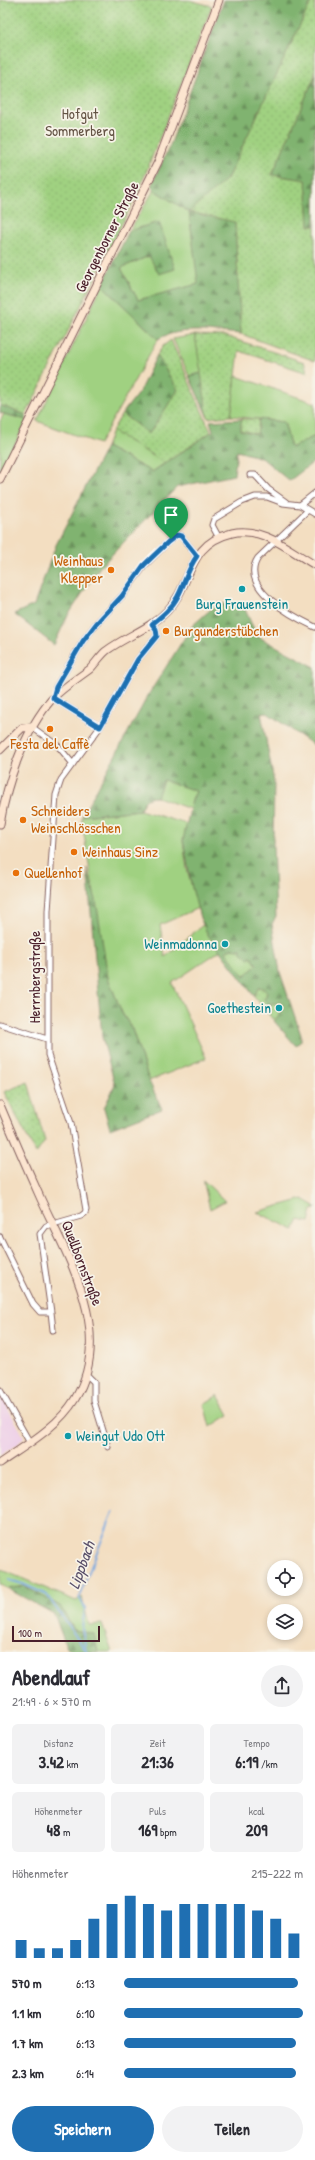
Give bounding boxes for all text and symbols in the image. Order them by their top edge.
park label: Hofgut Sommerberg [45,103,115,141]
street label: Georgenborner Straße [70,178,144,296]
pin [154,498,188,539]
icon: arrive [160,504,182,526]
place label: Weinhaus Klepper [54,550,103,588]
marker: Weinhaus Klepper [106,565,116,575]
marker: Burg Frauenstein [237,584,247,594]
place label: Burg Frauenstein [196,593,289,614]
place label: Burgunderstübchen [174,620,279,641]
marker: Burgunderstübchen [161,626,171,636]
marker: Festa del Caffè [45,724,55,734]
place label: Festa del Caffè [9,733,90,754]
place label: Schneiders Weinschlösschen [31,800,121,838]
marker: Schneiders Weinschlösschen [18,815,28,825]
place label: Weinhaus Sinz [82,841,159,862]
marker: Weinhaus Sinz [69,847,79,857]
place label: Quellenhof [24,862,83,883]
marker: Quellenhof [11,868,21,878]
street label: Herrnbergstraße [24,931,45,1023]
place label: Weinmadonna [144,933,217,954]
marker: Weinmadonna [220,939,230,949]
place label: Goethestein [207,997,271,1018]
marker: Goethestein [274,1003,284,1013]
street label: Quellbornstraße [57,1217,108,1308]
place label: Weingut Udo Ott [76,1425,166,1446]
marker: Weingut Udo Ott [63,1431,73,1441]
water label: Lippbach [62,1537,100,1592]
map controls [267,1560,303,1640]
button: locate [267,1560,303,1596]
button: layers [267,1604,303,1640]
scale bar [12,1624,100,1643]
text: 100 m [18,1626,42,1640]
text: Abendlauf [12,1662,90,1692]
button: share [261,1665,303,1707]
text: 21:49 · 6 × 570 m [12,1692,91,1710]
text: Distanz [44,1736,73,1750]
text: Zeit [149,1736,166,1750]
text: Tempo [243,1736,270,1750]
text: 3.42 [38,1750,64,1773]
text: 21:36 [141,1750,174,1773]
text: 6:19 [235,1750,258,1773]
text: km [64,1757,79,1771]
text: /km [258,1757,278,1771]
text: Höhenmeter [35,1804,82,1818]
text: Puls [149,1804,166,1818]
text: kcal [248,1804,265,1818]
text: 48 [47,1818,60,1841]
text: 169 [138,1818,157,1841]
text: 209 [246,1818,267,1841]
text: m [60,1825,70,1839]
text: bpm [157,1825,177,1839]
text: Höhenmeter [12,1864,69,1882]
text: 215–222 m [251,1864,303,1882]
text: 570 m [12,1974,42,1992]
text: 6:13 [76,1974,95,1992]
text: 1.1 km [12,2004,41,2022]
text: 6:10 [76,2004,95,2022]
text: 1.7 km [12,2034,43,2052]
text: 6:13 [76,2034,95,2052]
text: 2.3 km [12,2064,44,2082]
text: 6:14 [76,2064,94,2082]
button: Speichern [12,2106,154,2152]
button: Teilen [162,2106,303,2152]

